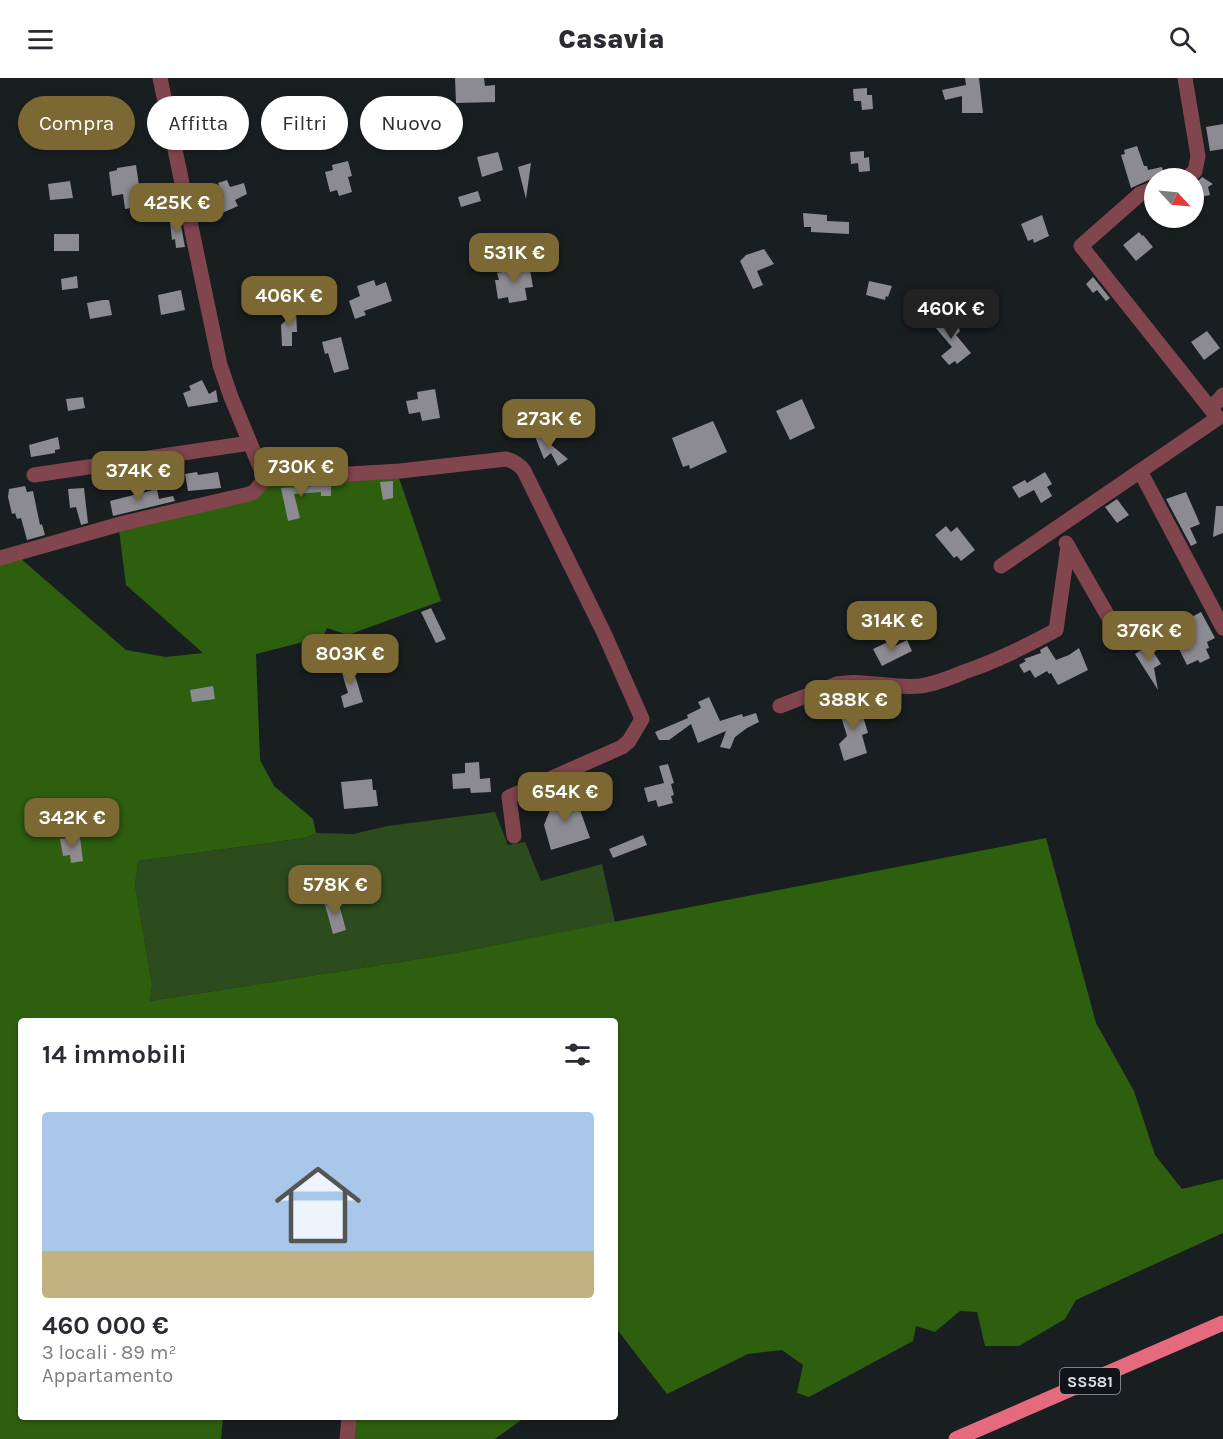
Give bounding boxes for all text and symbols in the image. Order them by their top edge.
icon: menu [24,23,57,56]
text: Casavia [558,23,665,55]
icon: search [1166,23,1199,56]
chip: Compra [18,96,135,150]
chip: Affitta [147,96,249,150]
chip: Filtri [261,96,348,150]
chip: Nuovo [360,96,463,150]
north arrow [1144,168,1204,228]
map controls [1144,168,1204,228]
pin: 425K € [128,183,226,234]
text: 425K € [144,191,210,214]
pin: 531K € [465,233,563,284]
text: 531K € [483,241,545,264]
pin: 406K € [240,276,338,327]
text: 406K € [255,284,323,307]
pin: 460K € [902,289,1000,340]
text: 460K € [917,297,985,320]
pin: 273K € [500,399,598,450]
text: 273K € [516,407,582,430]
pin: 730K € [252,447,350,498]
pin: 374K € [89,451,187,502]
text: 730K € [268,455,334,478]
text: 374K € [105,459,171,482]
pin: 314K € [843,601,941,652]
text: 314K € [861,609,923,632]
pin: 376K € [1100,611,1198,662]
text: 376K € [1116,619,1182,642]
pin: 803K € [301,634,399,685]
text: 803K € [316,642,384,665]
pin: 388K € [804,680,902,731]
text: 388K € [818,688,888,711]
pin: 654K € [516,772,614,823]
text: 654K € [532,780,598,803]
pin: 342K € [23,798,121,849]
text: 342K € [38,806,106,829]
pin: 578K € [286,865,384,916]
text: 578K € [302,873,368,896]
icon: filters [561,1038,594,1071]
text: 14 immobili [42,1039,187,1070]
icon: home [264,1151,372,1259]
text: 460 000 € [42,1310,169,1341]
text: 3 locali · 89 m² [42,1341,176,1364]
text: Appartamento [42,1364,173,1387]
road number: SS581 [1060,1368,1120,1394]

